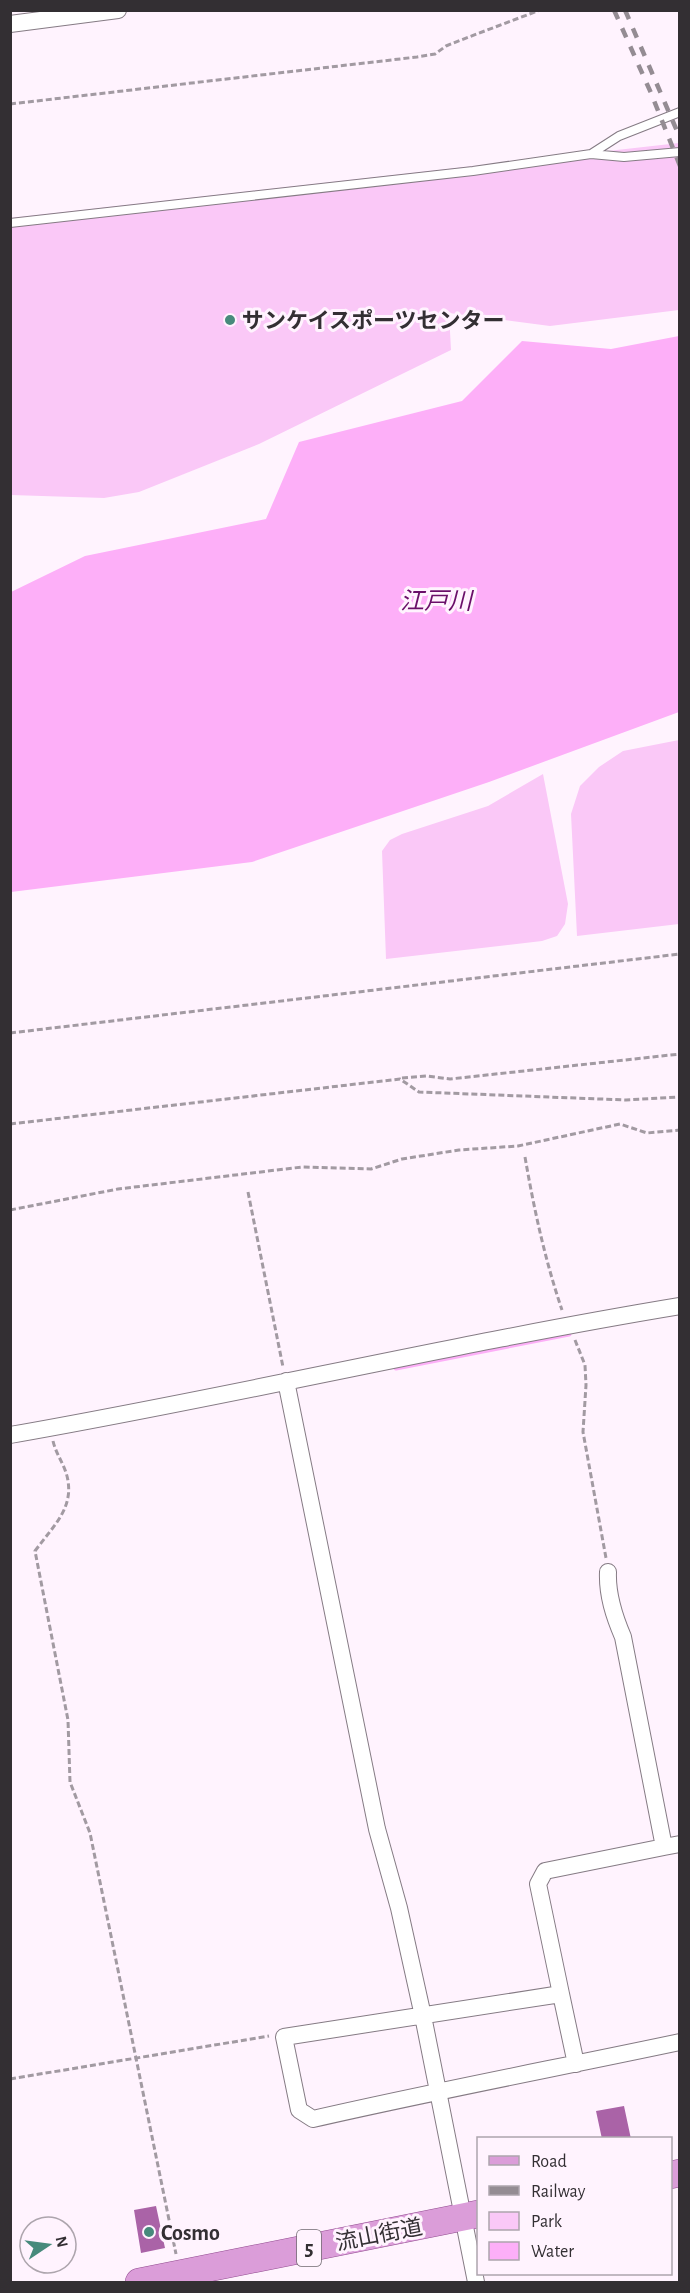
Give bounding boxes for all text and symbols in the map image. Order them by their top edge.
place label: サンケイスポーツセンター [242,308,504,332]
marker: サンケイスポーツセンター [223,313,237,327]
water label: 江戸川 [400,589,475,614]
legend [477,2137,672,2275]
text: Road [531,2153,567,2171]
text: Railway [531,2183,586,2201]
text: Park [531,2213,563,2231]
north arrow [18,2215,78,2275]
street label: 流山街道 [334,2215,424,2254]
place label: Cosmo [161,2222,220,2244]
marker: Cosmo [142,2225,156,2239]
road number: 5 [297,2230,321,2266]
text: N [53,2235,71,2249]
text: Water [531,2243,574,2261]

